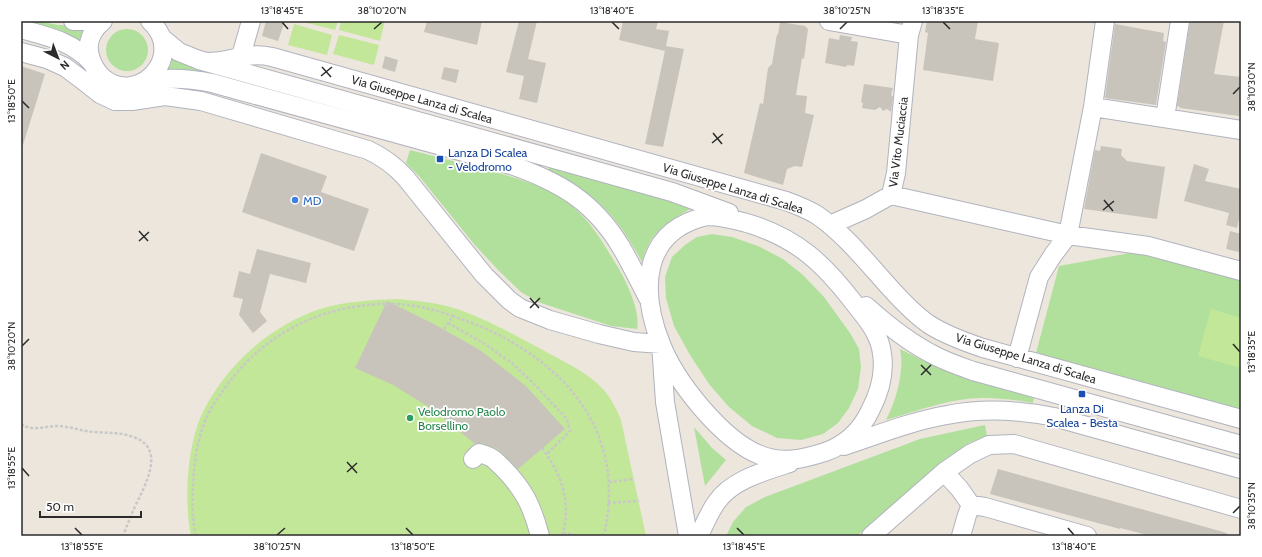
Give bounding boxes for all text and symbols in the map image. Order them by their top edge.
text: 13°18'45"E [261,4,304,17]
text: 38°10'20"N [358,4,406,17]
text: 13°18'40"E [590,4,634,17]
text: 38°10'25"N [823,4,871,17]
text: 13°18'35"E [922,4,965,17]
north arrow [38,38,78,78]
text: N [57,58,72,73]
text: 38°10'30"N [1245,63,1258,112]
street label: Via Giuseppe Lanza di Scalea [350,72,495,126]
text: 13°18'50"E [5,79,18,123]
street label: Via Vito Muciaccia [885,96,911,188]
place label: Lanza Di Scalea - Velodromo [448,145,528,174]
marker: Lanza Di Scalea - Velodromo [435,154,445,164]
street label: Via Giuseppe Lanza di Scalea [661,159,805,217]
place label: MD [303,193,322,208]
marker: MD [290,195,300,205]
text: 38°10'20"N [5,322,18,370]
street label: Via Giuseppe Lanza di Scalea [954,329,1098,387]
text: 13°18'35"E [1245,330,1258,373]
marker: Lanza Di Scalea - Besta [1077,389,1087,399]
place label: Lanza Di Scalea - Besta [1046,401,1118,430]
place label: Velodromo Paolo Borsellino [418,404,506,433]
marker: Velodromo Paolo Borsellino [405,413,415,423]
text: 13°18'55"E [5,446,18,489]
text: 38°10'35"N [1245,482,1258,530]
scale bar [40,493,141,519]
text: 50 m [46,499,74,514]
text: 13°18'55"E [61,540,104,553]
text: 38°10'25"N [253,540,301,553]
text: 13°18'50"E [391,540,435,553]
text: 13°18'45"E [723,540,766,553]
text: 13°18'40"E [1052,540,1096,553]

